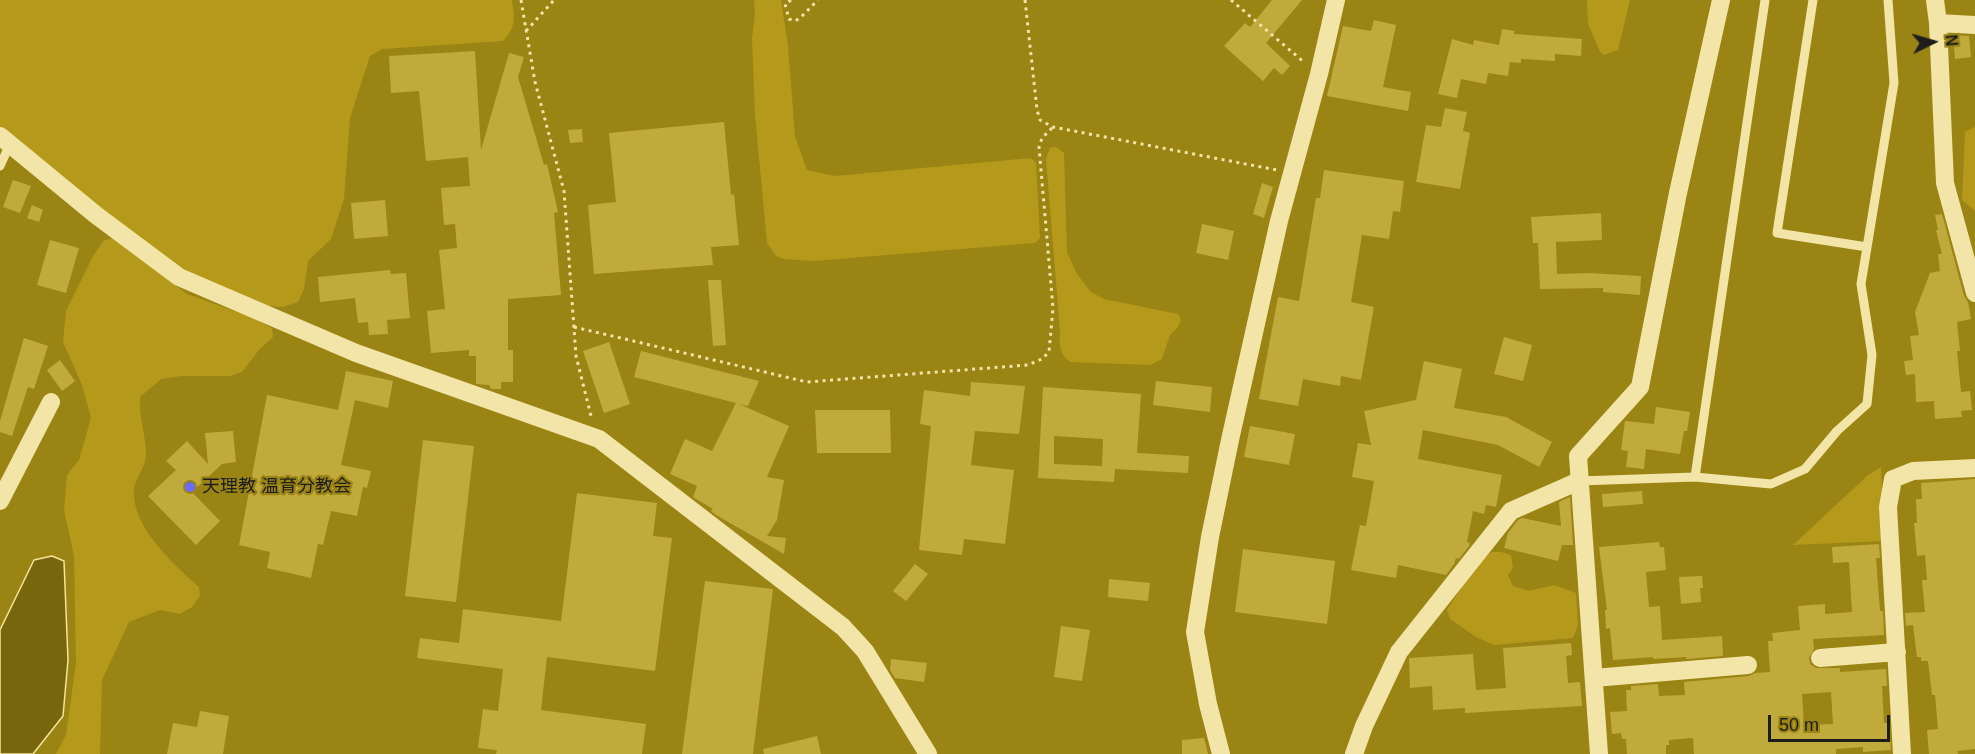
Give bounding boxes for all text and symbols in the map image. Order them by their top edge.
north arrow [1903,12,1963,72]
text: N [1942,34,1960,47]
place label: 天理教 温育分教会 [202,476,351,498]
marker: 天理教 温育分教会 [183,480,197,494]
scale bar [1771,703,1892,741]
text: 50 m [1779,715,1819,735]

